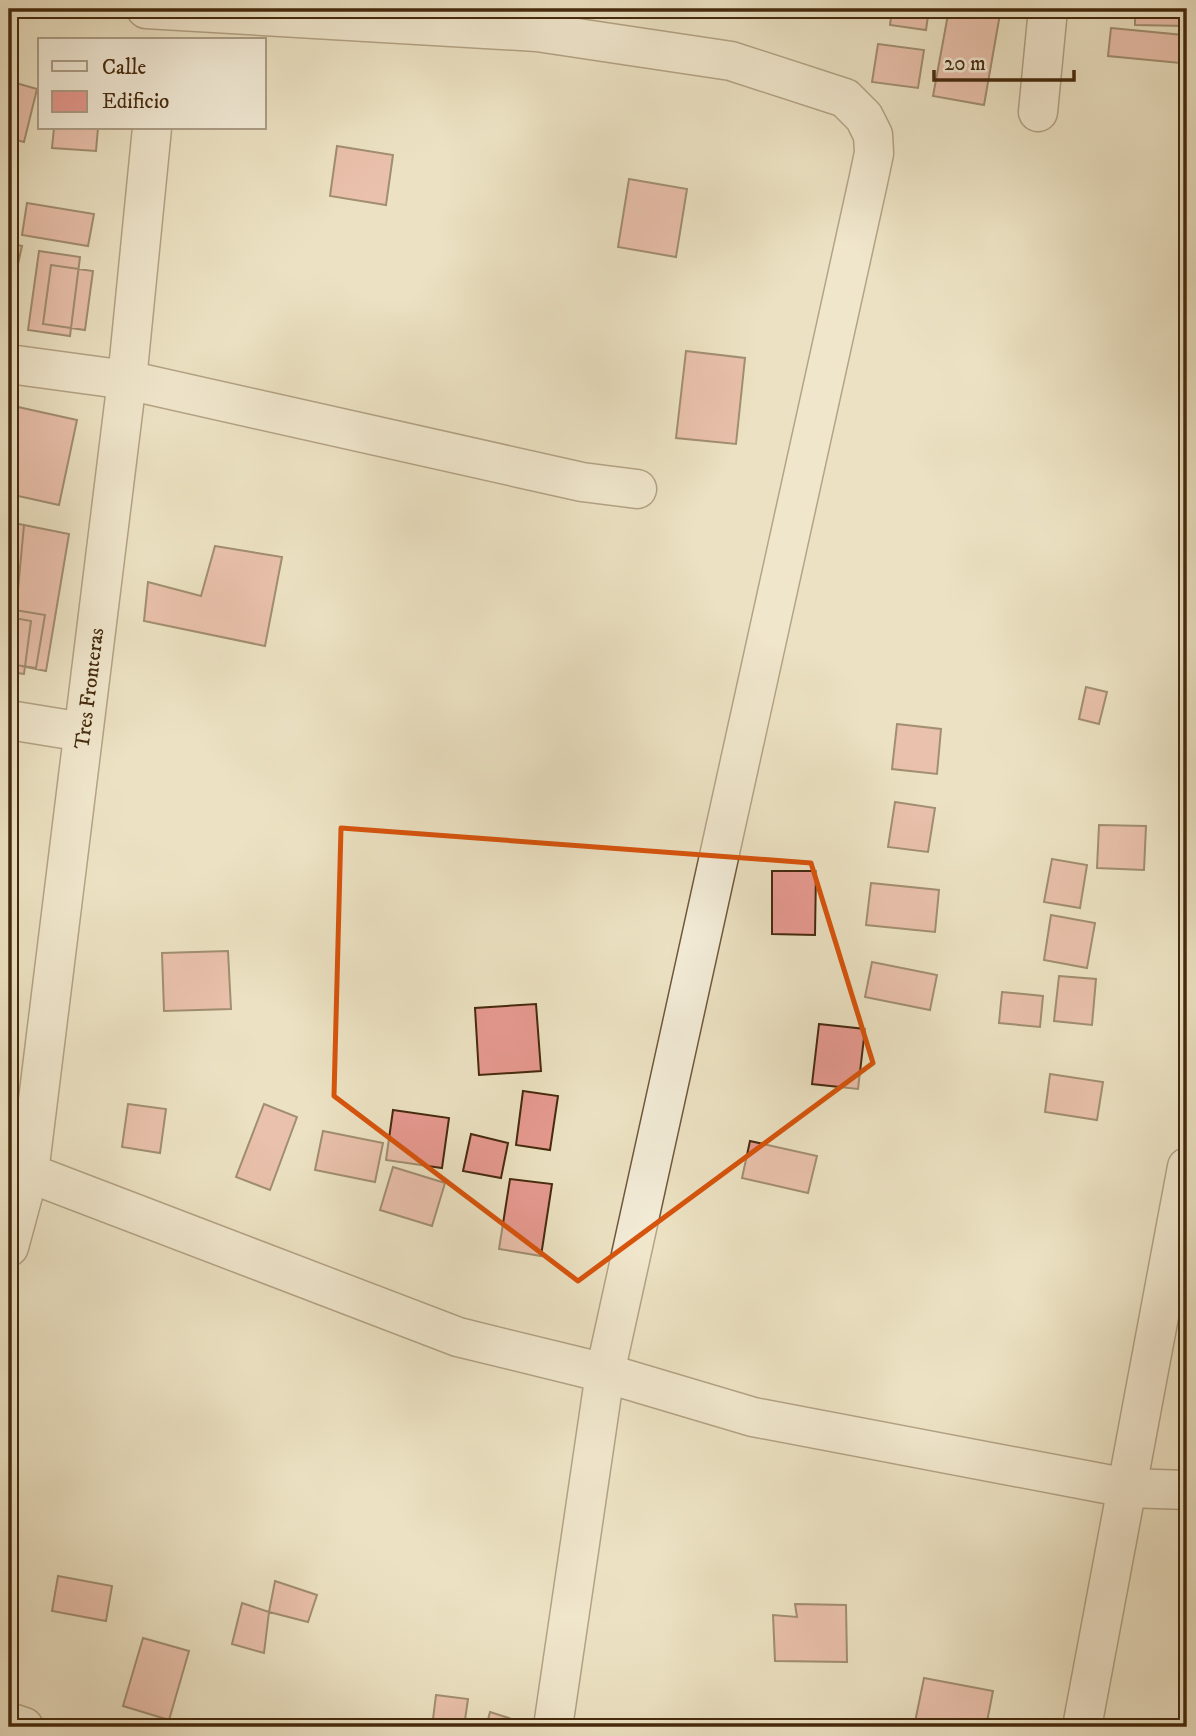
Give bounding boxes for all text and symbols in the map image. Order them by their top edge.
legend [38,38,266,130]
scale bar [934,38,1074,82]
text: 20 m [944,51,986,77]
text: Calle [102,55,146,81]
text: Edificio [102,89,169,115]
street label: Tres Fronteras [70,626,110,750]

